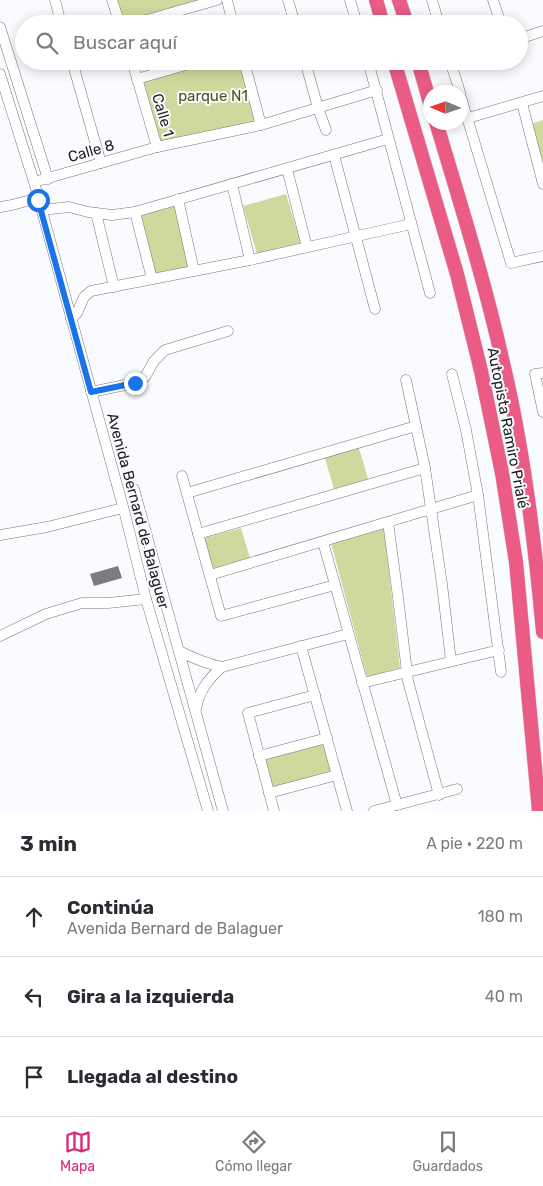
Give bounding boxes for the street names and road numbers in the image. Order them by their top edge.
street label: Calle 1 [148,91,178,139]
street label: Calle 8 [66,136,116,166]
street label: Autopista Ramiro Prialé [484,346,532,510]
street label: Avenida Bernard de Balaguer [103,411,173,611]

